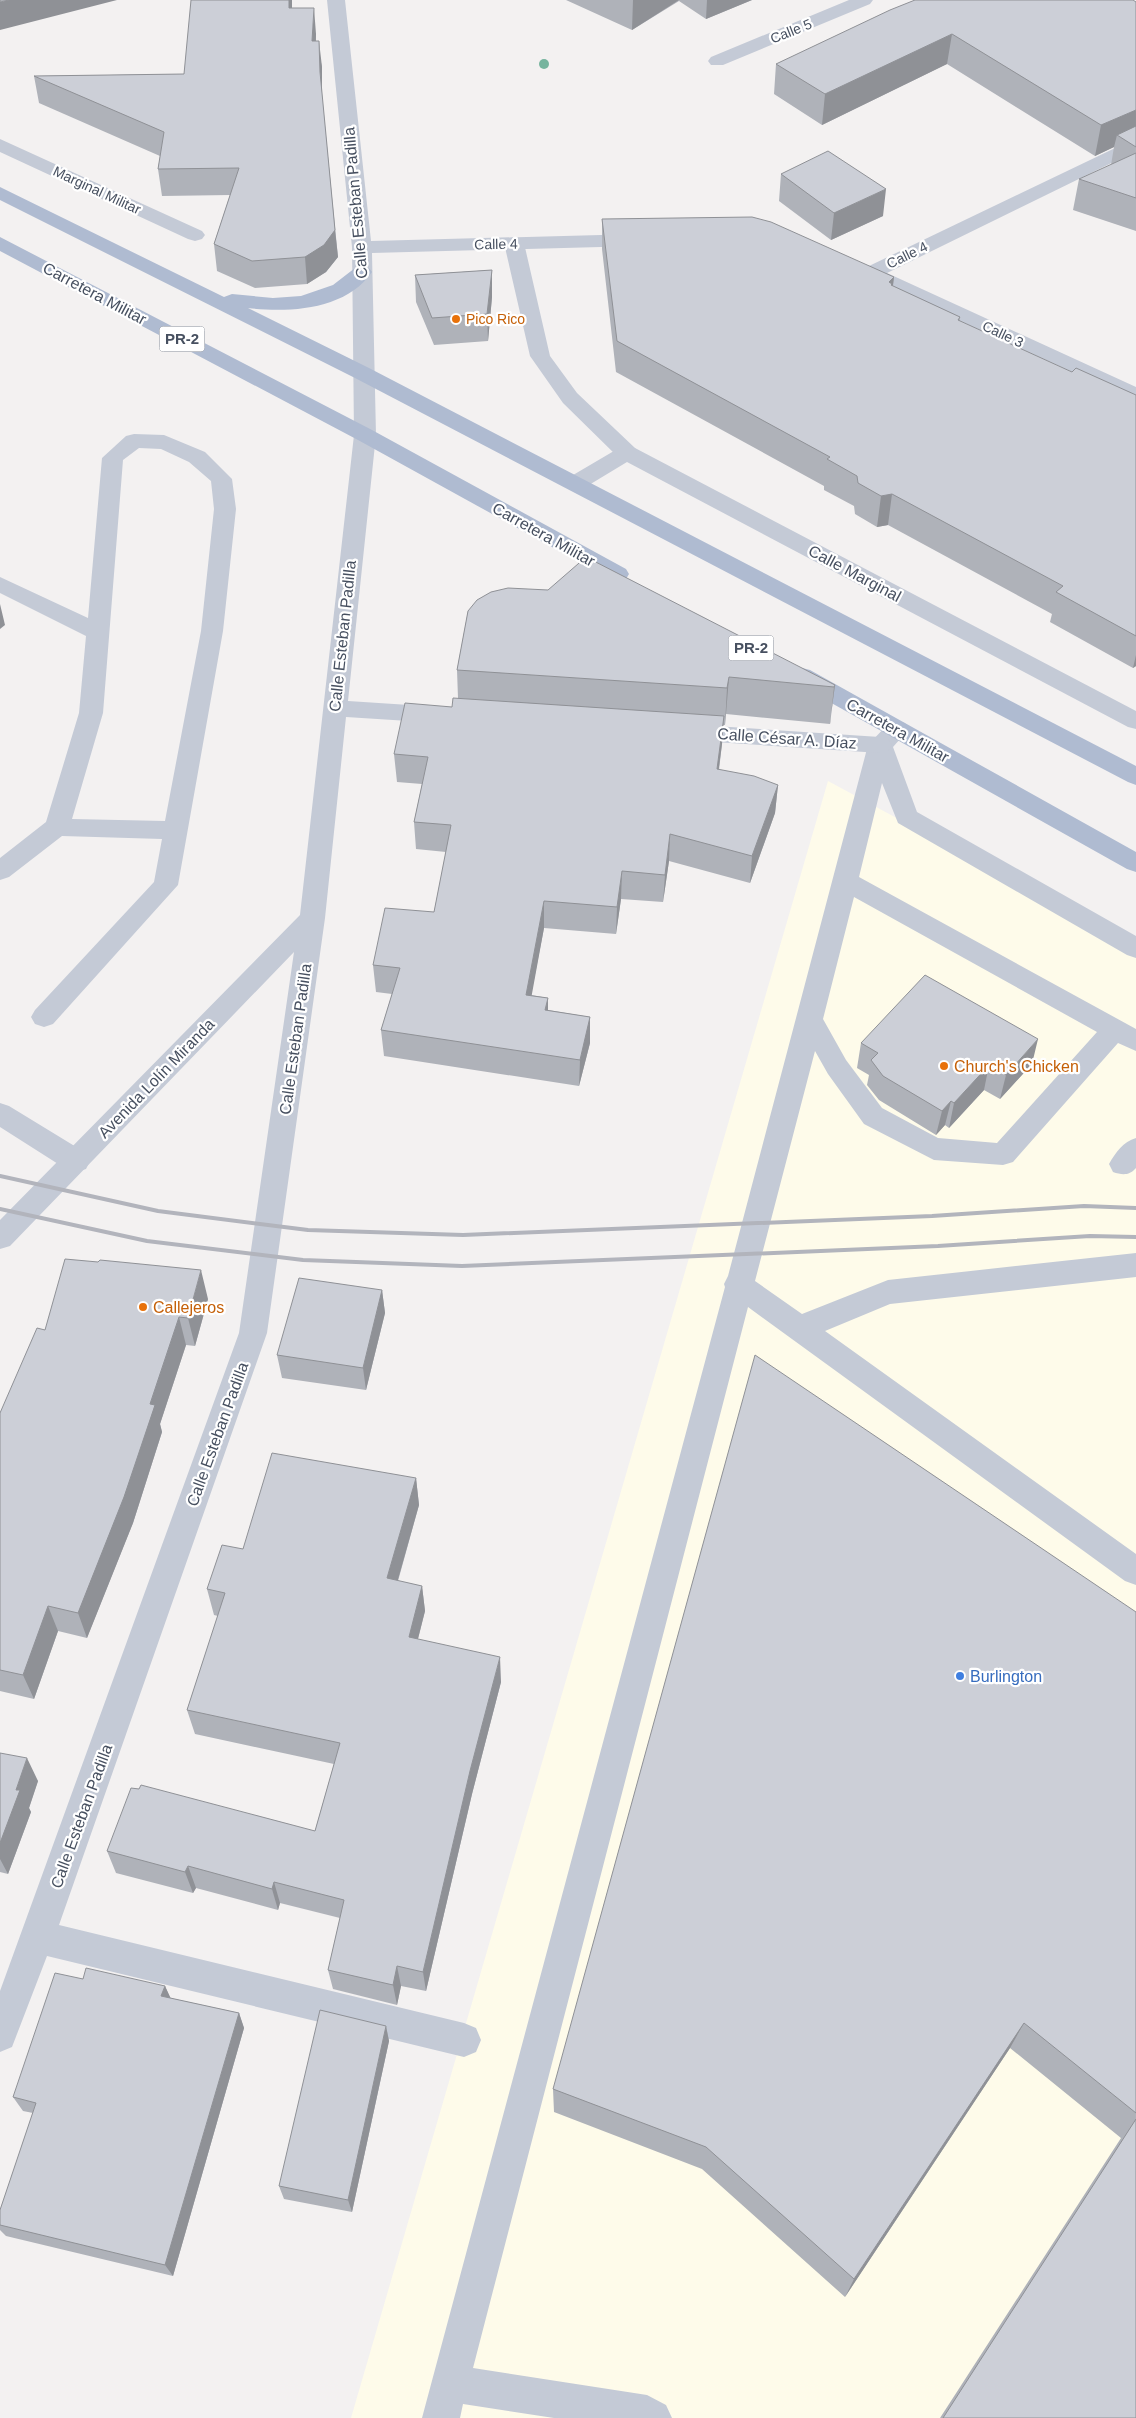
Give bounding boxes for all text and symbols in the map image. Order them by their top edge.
street label: Calle 5 [768,15,814,47]
street label: Calle Esteban Padilla [340,126,371,279]
street label: Marginal Militar [51,163,144,217]
street label: Calle 4 [474,236,518,252]
street label: Calle 4 [884,238,930,272]
street label: Carretera Militar [40,259,150,328]
place label: Pico Rico [466,311,525,327]
marker: Pico Rico [450,313,462,325]
street label: Calle 3 [980,318,1026,351]
road number: PR-2 [160,326,204,352]
street label: Carretera Militar [489,499,599,570]
street label: Calle Marginal [806,542,904,605]
street label: Calle Esteban Padilla [326,559,359,713]
road number: PR-2 [728,636,774,660]
street label: Carretera Militar [843,695,953,766]
street label: Calle César A. Díaz [717,725,857,752]
street label: Calle Esteban Padilla [276,962,315,1116]
street label: Avenida Lolín Miranda [95,1015,218,1141]
place label: Church's Chicken [954,1058,1079,1075]
marker: Church's Chicken [938,1060,950,1072]
place label: Callejeros [153,1299,224,1316]
marker: Callejeros [137,1301,149,1313]
street label: Calle Esteban Padilla [183,1360,252,1509]
place label: Burlington [970,1668,1042,1685]
marker: Burlington [954,1670,966,1682]
street label: Calle Esteban Padilla [47,1742,116,1891]

